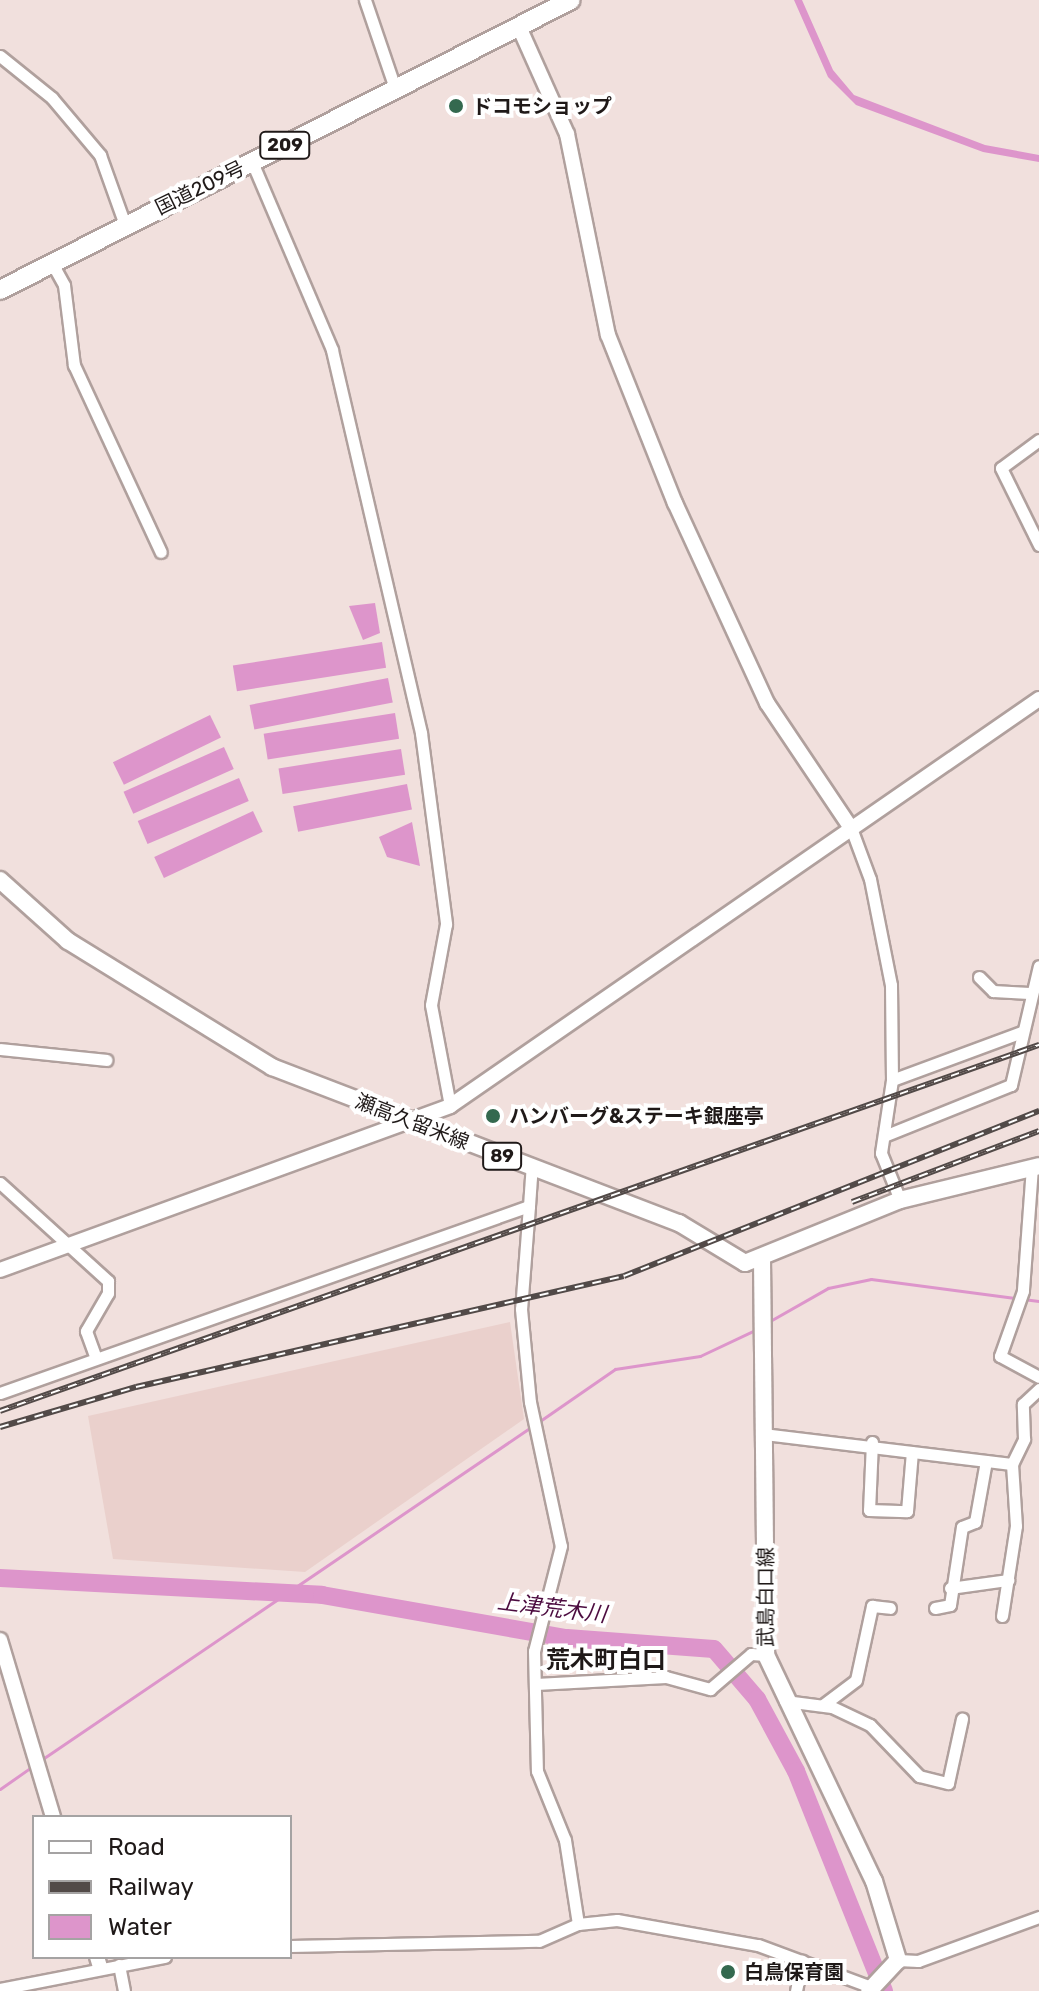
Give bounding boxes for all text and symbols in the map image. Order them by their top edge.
place label: ドコモショップ [472,94,612,118]
marker: ドコモショップ [447,97,465,115]
road number: 209 [259,131,311,159]
street label: 国道209号 [151,156,249,220]
street label: 瀬高久留米線 [352,1089,472,1155]
place label: ハンバーグ&ステーキ銀座亭 [509,1104,764,1128]
marker: ハンバーグ&ステーキ銀座亭 [484,1107,502,1125]
road number: 89 [482,1142,522,1170]
street label: 武島白口線 [754,1547,778,1647]
water label: 上津荒木川 [496,1588,608,1628]
district label: 荒木町白口 [546,1647,666,1675]
legend [32,1815,292,1959]
text: Road [108,1833,165,1861]
text: Railway [108,1873,194,1901]
text: Water [108,1913,172,1941]
place label: 白鳥保育園 [744,1960,844,1984]
marker: 白鳥保育園 [719,1963,737,1981]

